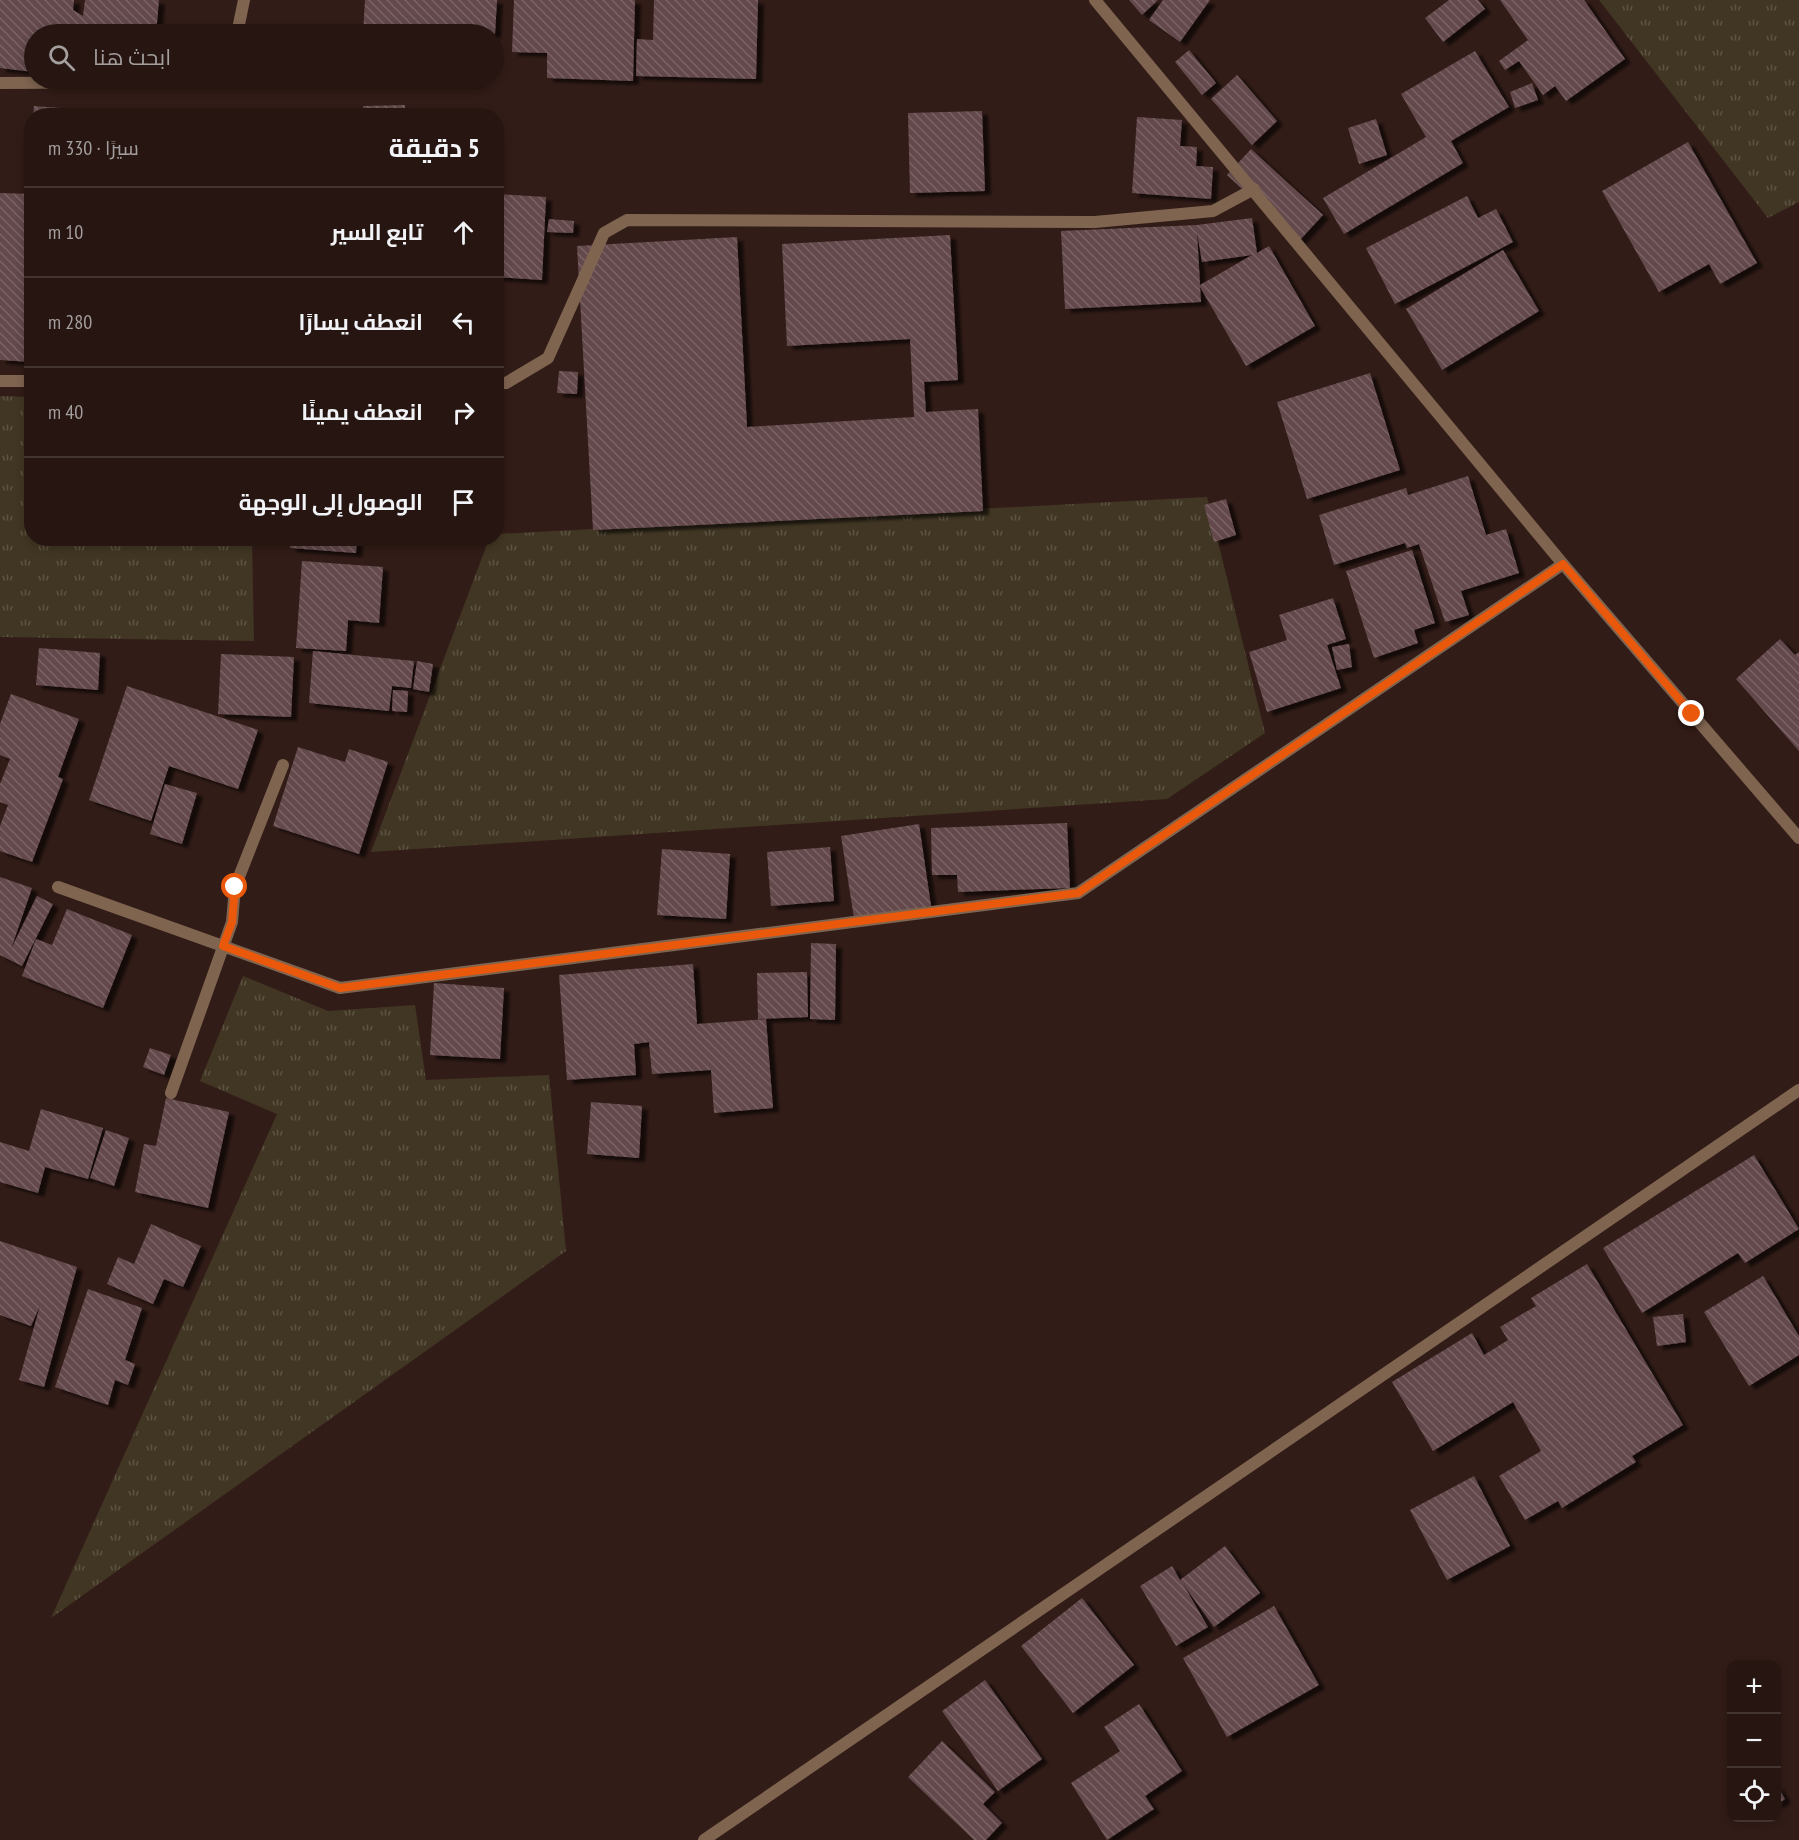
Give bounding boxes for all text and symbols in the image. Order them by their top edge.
search box [24,24,504,90]
icon: search [45,41,78,74]
text: ابحث هنا [93,43,171,71]
text: 5 دقيقة [389,131,480,164]
text: سيرًا · 330 m [48,135,139,161]
icon: ahead [447,216,480,249]
text: تابع السير [331,218,423,246]
text: 10 m [48,219,83,245]
icon: left [447,306,480,339]
text: انعطف يسارًا [299,308,423,336]
text: 280 m [48,309,92,335]
icon: right [447,396,480,429]
text: انعطف يمينًا [301,398,423,426]
text: 40 m [48,399,83,425]
icon: arrive [447,486,480,519]
text: الوصول إلى الوجهة [239,488,423,516]
route end [1678,700,1704,726]
route start [221,873,247,899]
map controls [1727,1660,1781,1822]
button: + [1727,1660,1781,1714]
button: − [1727,1714,1781,1768]
button: locate [1727,1768,1781,1822]

